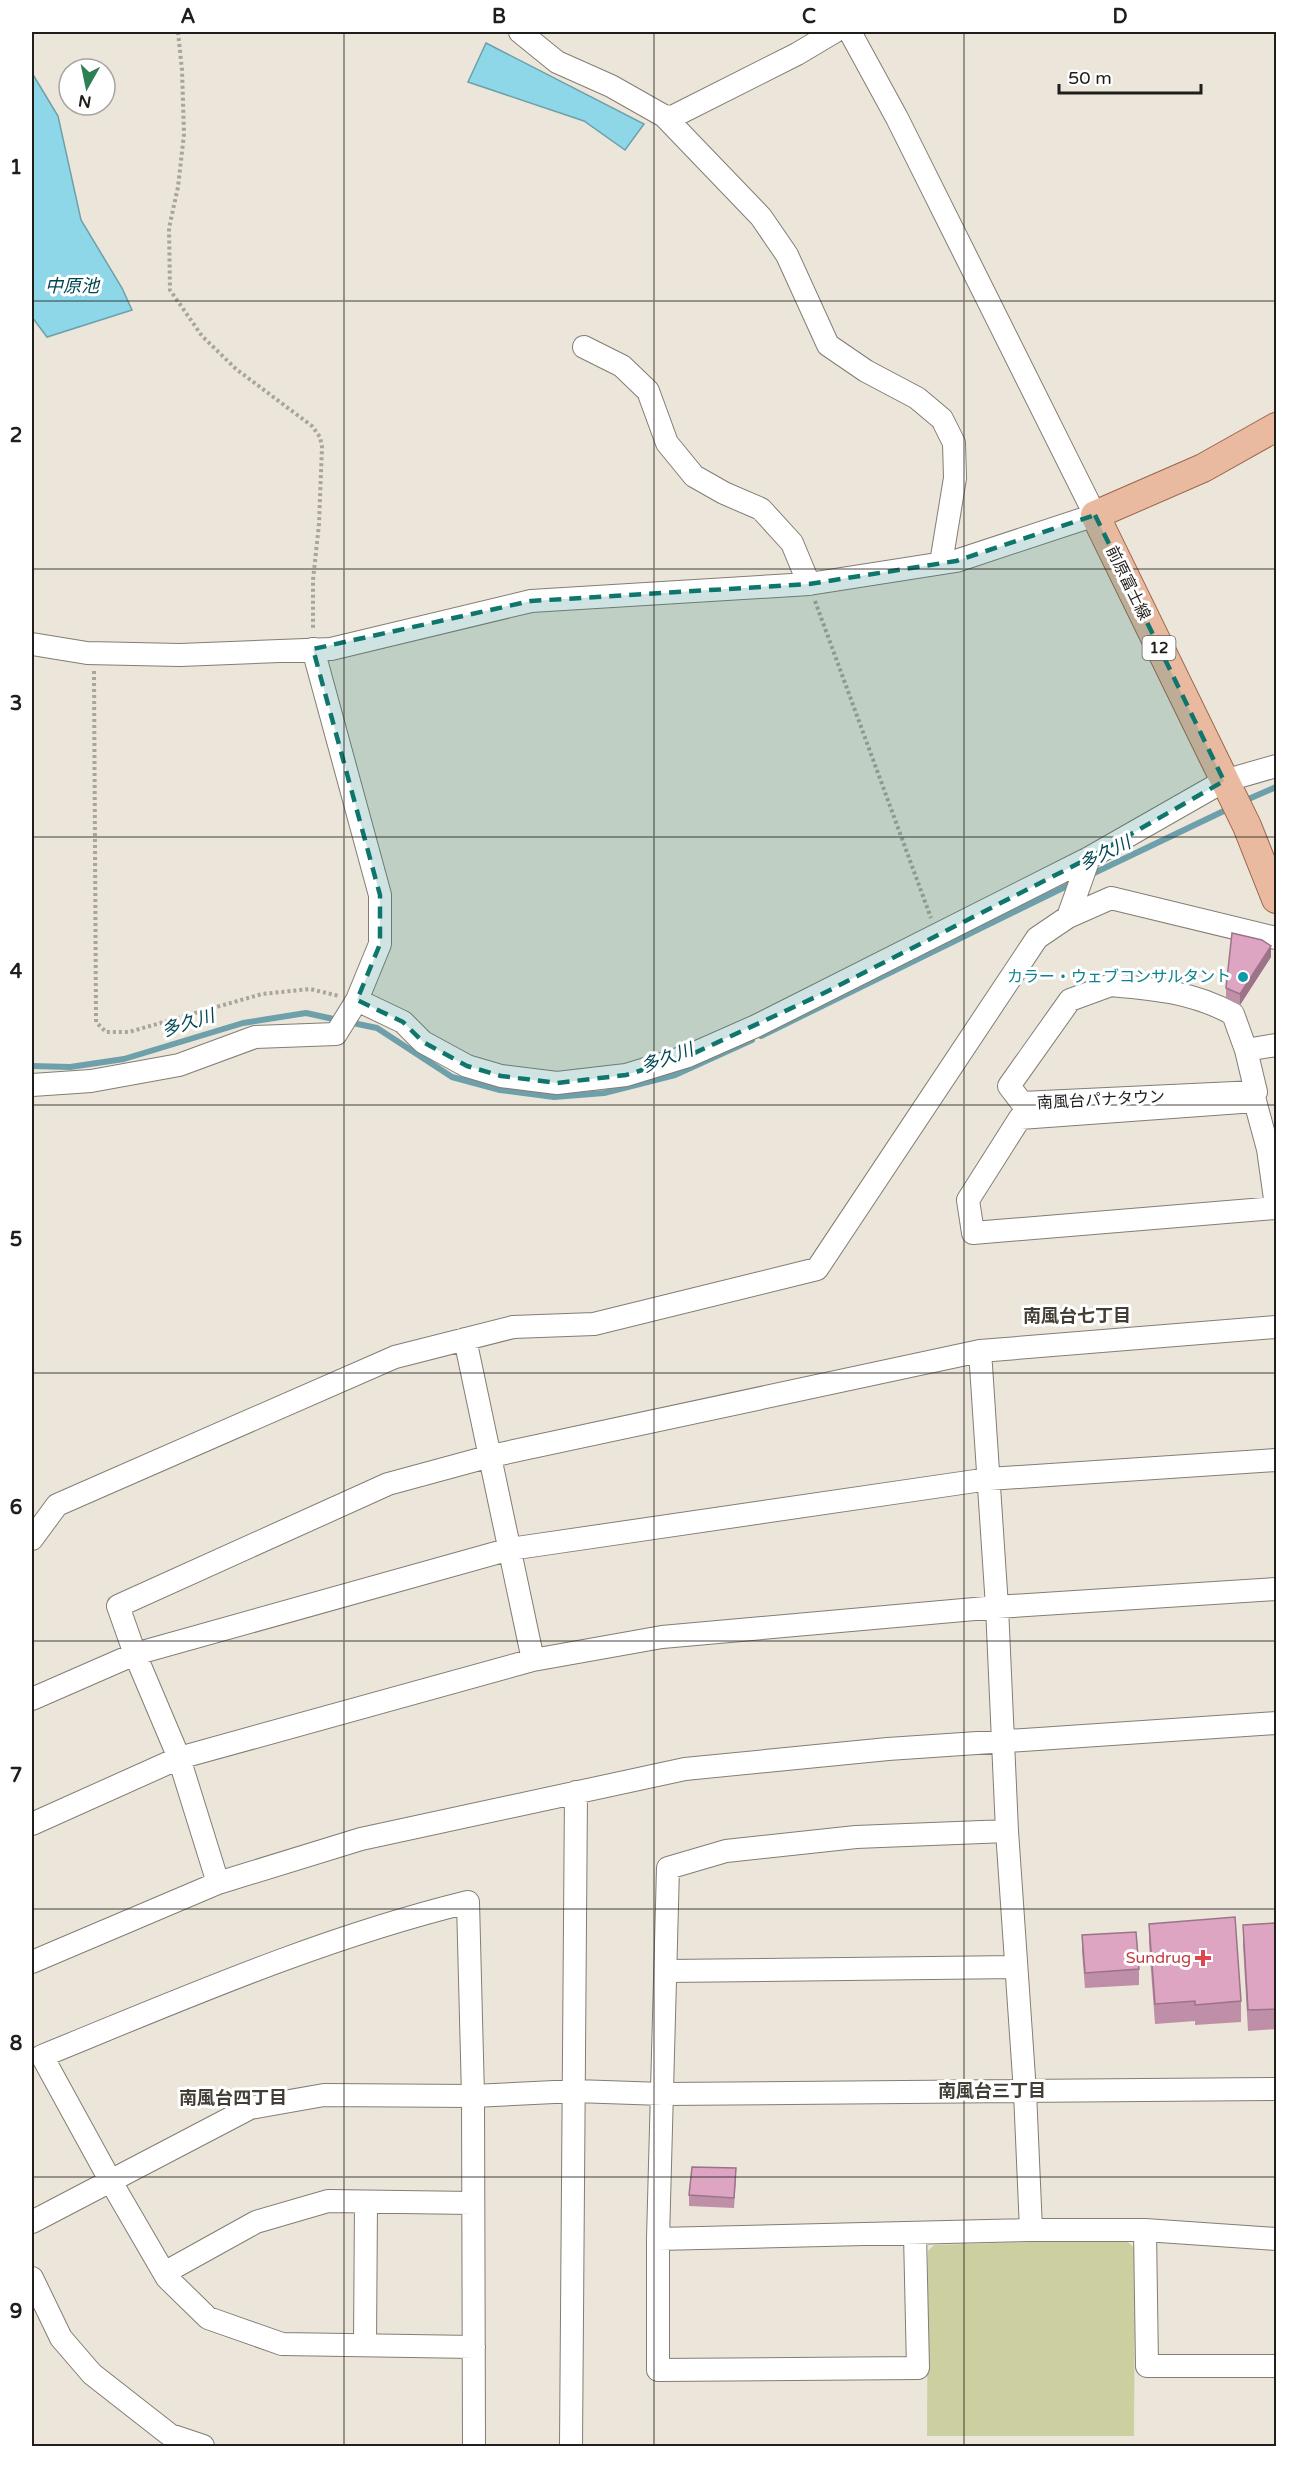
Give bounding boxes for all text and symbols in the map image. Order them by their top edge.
text: A [181,5,196,29]
text: B [492,5,506,29]
text: C [802,5,816,29]
text: D [1112,5,1128,29]
north arrow [57,57,117,117]
scale bar [1059,57,1202,95]
text: 50 m [1068,67,1112,89]
text: N [77,90,93,112]
text: 1 [10,156,22,180]
water label: 中原池 [45,275,101,297]
text: 2 [10,424,22,448]
street label: 前原富士線 [1101,543,1155,623]
road number: 12 [1142,636,1176,660]
text: 3 [10,692,22,716]
water label: 多久川 [1076,830,1136,875]
text: 4 [10,960,23,984]
place label: カラー・ウェブコンサルタント [1007,967,1231,987]
marker: カラー・ウェブコンサルタント [1236,970,1250,984]
water label: 多久川 [159,1004,219,1041]
water label: 多久川 [638,1038,698,1078]
street label: 南風台パナタウン [1037,1087,1165,1113]
text: 5 [10,1228,22,1252]
district label: 南風台七丁目 [1023,1305,1131,1327]
text: 6 [10,1496,22,1520]
text: 7 [10,1764,22,1788]
place label: Sundrug [1126,1948,1191,1968]
marker: Sundrug [1196,1951,1210,1965]
text: 8 [10,2032,22,2056]
district label: 南風台三丁目 [938,2080,1046,2102]
district label: 南風台四丁目 [179,2087,287,2109]
text: 9 [10,2300,22,2324]

